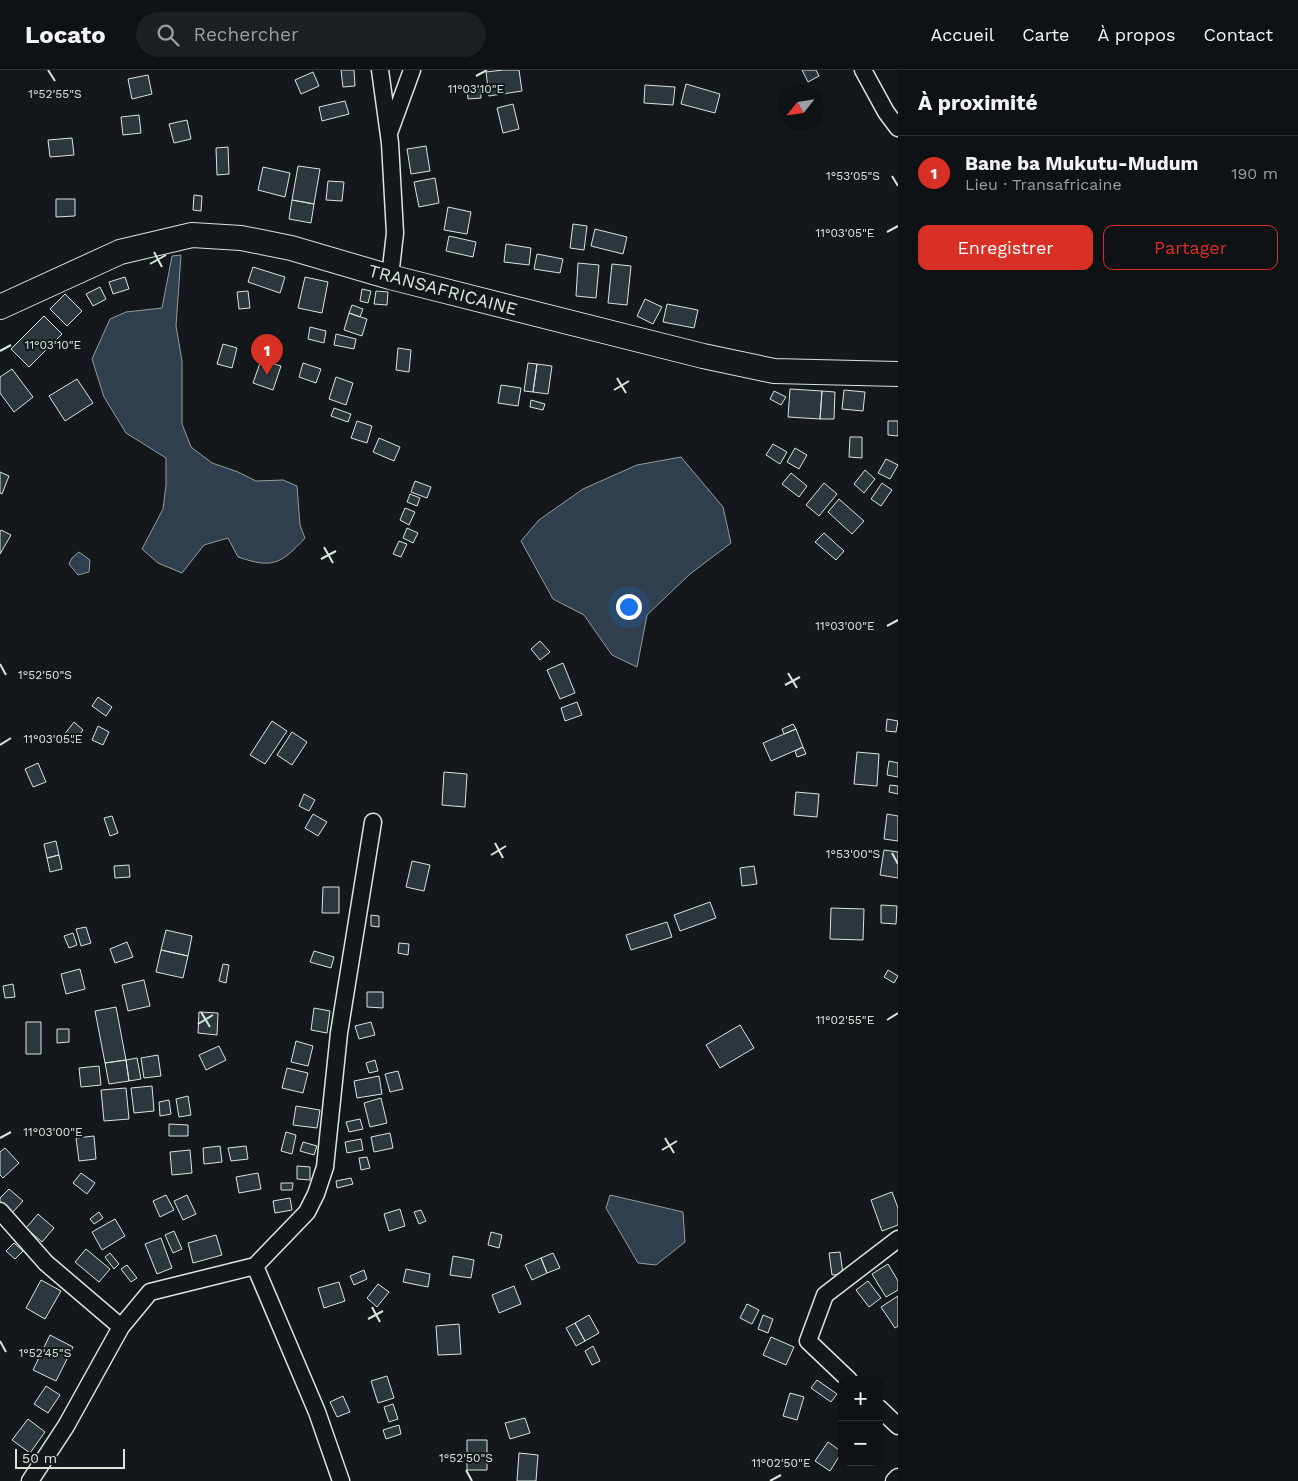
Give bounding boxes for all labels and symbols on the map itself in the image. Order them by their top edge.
text: 11°03'10"E [448,82,505,96]
north arrow [778,85,823,130]
text: 1°52'55"S [28,87,82,101]
text: 1°53'05"S [826,169,880,183]
text: 11°03'05"E [816,226,875,240]
street label: TRANSAFRICAINE [366,259,520,320]
pin: 1 [251,334,283,375]
text: 11°03'10"E [25,338,82,352]
your location [616,594,642,620]
text: 11°03'00"E [815,619,875,633]
text: 1°52'50"S [18,668,72,682]
text: 11°03'05"E [24,732,83,746]
text: 1°53'00"S [826,847,880,861]
text: 11°02'55"E [816,1013,875,1027]
text: 11°03'00"E [23,1125,83,1139]
text: 1°52'45"S [19,1346,71,1360]
scale bar [15,1446,125,1469]
text: 1°52'50"S [439,1451,493,1465]
text: 11°02'50"E [751,1456,811,1470]

